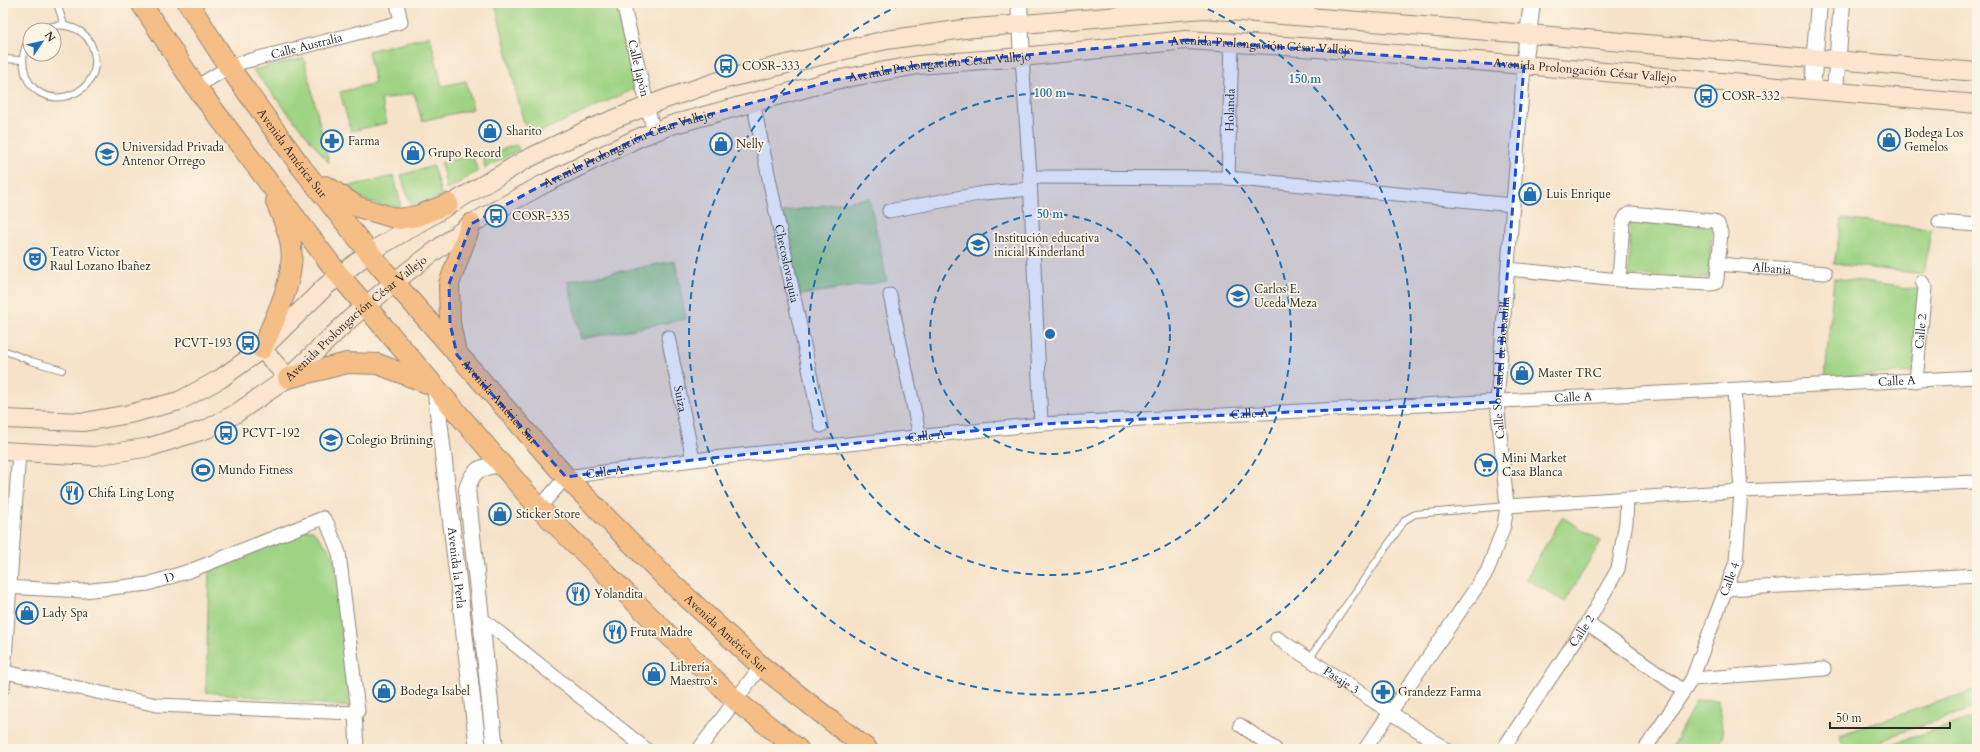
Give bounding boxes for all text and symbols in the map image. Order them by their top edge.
north arrow [22,22,62,62]
text: N [41,29,59,45]
street label: Calle Australia [269,29,345,63]
street label: Avenida Prolongación César Vallejo [1169,32,1355,58]
street label: Calle Japón [624,38,653,98]
street label: Avenida Prolongación César Vallejo [847,48,1032,85]
bus stop icon: COSR-333 [713,53,739,79]
street label: Avenida Prolongación César Vallejo [1493,54,1678,86]
place label: COSR-333 [742,58,800,74]
text: 150 m [1289,71,1322,87]
bus stop icon: COSR-332 [1693,83,1719,109]
text: 100 m [1034,85,1067,101]
street label: Holanda [1221,87,1239,132]
place label: COSR-332 [1722,88,1780,104]
street label: Avenida América Sur [254,105,331,202]
street label: Avenida Prolongación César Vallejo [540,106,716,191]
shop icon: Sharito [477,118,503,144]
place label: Sharito [506,123,542,139]
place label: Bodega Los Gemelos [1904,125,1963,155]
shop icon: Bodega Los Gemelos [1876,127,1902,153]
pharmacy icon: Farma [319,128,345,154]
shop icon: Nelly [708,131,734,157]
place label: Farma [348,133,381,149]
place label: Nelly [736,136,765,152]
place label: Universidad Privada Antenor Orrego [122,139,225,169]
shop icon: Grupo Record [400,140,426,166]
school or university icon: Universidad Privada Antenor Orrego [94,141,120,167]
place label: Grupo Record [428,145,502,161]
shop icon: Luis Enrique [1517,181,1543,207]
place label: Luis Enrique [1546,186,1611,202]
bus stop icon: COSR-335 [483,203,509,229]
text: 50 m [1037,206,1064,222]
place label: COSR-335 [512,208,570,224]
street label: Checoslovaquia [771,223,803,305]
place label: Institución educativa inicial Kinderland [994,230,1100,260]
school or university icon: Institución educativa inicial Kinderland [965,232,991,258]
place label: Teatro Victor Raul Lozano Ibañez [50,244,151,274]
theatre icon: Teatro Victor Raul Lozano Ibañez [22,246,48,272]
street label: Avenida Prolongación César Vallejo [281,252,431,385]
street label: Albania [1752,259,1793,278]
place label: Carlos E. Uceda Meza [1254,281,1318,311]
school or university icon: Carlos E. Uceda Meza [1225,283,1251,309]
street label: Calle Sor Isabel de Bobadilla [1489,295,1514,440]
street label: Calle 2 [1911,313,1930,350]
centre of rings [1043,327,1057,341]
bus stop icon: PCVT-193 [235,330,261,356]
place label: PCVT-193 [174,335,232,351]
street label: Avenida América Sur [458,356,542,448]
shop icon: Master TRC [1509,360,1535,386]
place label: Master TRC [1538,365,1602,381]
street label: Calle A [1878,372,1917,390]
street label: Suiza [670,384,691,414]
street label: Calle A [1554,388,1593,406]
street label: Calle A [1230,405,1269,422]
bus stop icon: PCVT-192 [213,420,239,446]
place label: PCVT-192 [242,425,300,441]
street label: Calle A [907,426,947,446]
school or university icon: Colegio Brüning [318,427,344,453]
place label: Colegio Brüning [346,432,433,448]
place label: Mini Market Casa Blanca [1502,450,1567,480]
supermarket icon: Mini Market Casa Blanca [1473,452,1499,478]
sports icon: Mundo Fitness [190,457,216,483]
street label: Calle A [585,461,625,482]
place label: Mundo Fitness [218,462,293,478]
restaurant icon: Chifa Ling Long [59,480,85,506]
place label: Chifa Ling Long [88,485,174,501]
shop icon: Sticker Store [487,501,513,527]
place label: Sticker Store [516,506,580,522]
street label: Avenida la Perla [444,526,469,610]
street label: Calle 4 [1716,560,1743,598]
street label: D [162,568,177,586]
restaurant icon: Yolandita [565,581,591,607]
place label: Yolandita [594,586,644,602]
street label: Avenida América Sur [681,591,771,676]
shop icon: Lady Spa [14,600,40,626]
place label: Lady Spa [42,605,89,621]
street label: Calle 2 [1565,612,1598,650]
restaurant icon: Fruta Madre [602,619,628,645]
place label: Fruta Madre [630,624,693,640]
place label: Librería Maestro's [670,659,717,689]
shop icon: Librería Maestro's [641,661,667,687]
street label: Pasaje 3 [1320,663,1362,698]
shop icon: Bodega Isabel [371,678,397,704]
pharmacy icon: Grandezz Farma [1370,679,1396,705]
place label: Bodega Isabel [400,683,470,699]
place label: Grandezz Farma [1398,684,1482,700]
scale bar [1830,704,1950,730]
text: 50 m [1836,710,1863,726]

